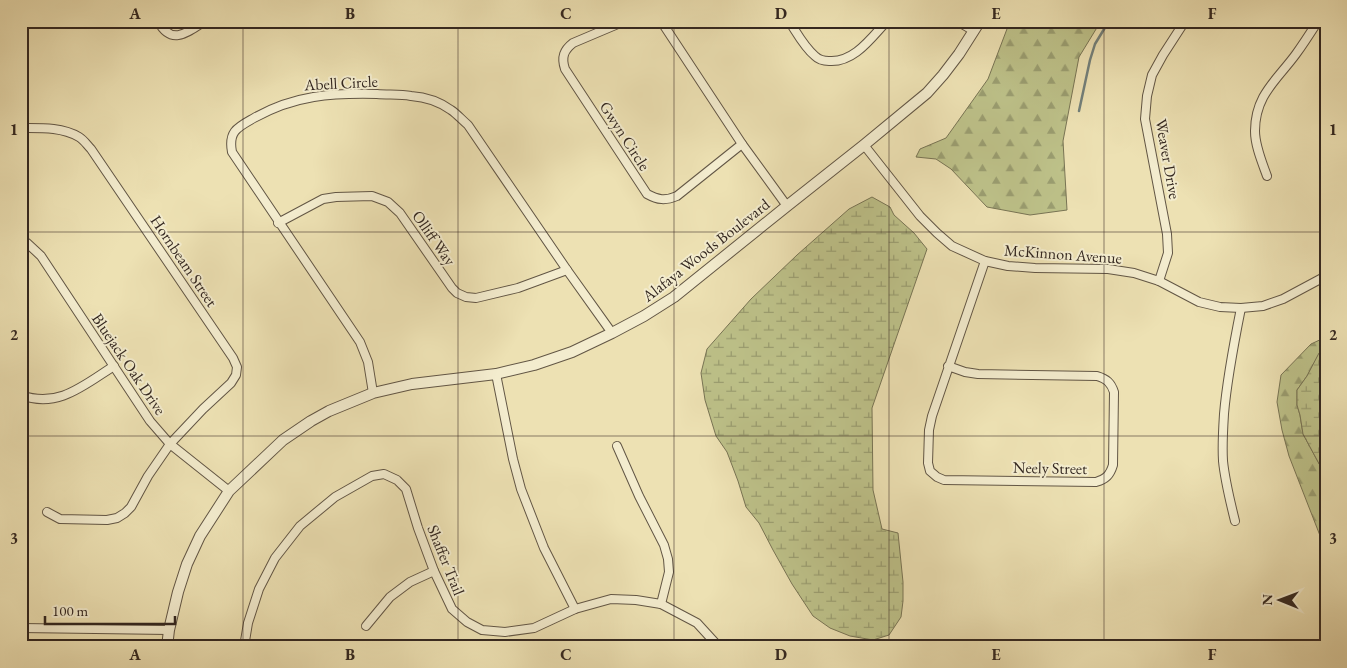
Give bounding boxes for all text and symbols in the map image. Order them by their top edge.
text: A [128,3,141,24]
text: B [345,3,355,24]
text: C [560,3,572,24]
text: D [775,3,787,24]
text: E [991,3,1001,24]
text: F [1208,3,1217,24]
street label: Abell Circle [303,71,378,95]
street label: Gwyn Circle [595,97,655,175]
street label: Weaver Drive [1151,117,1185,201]
text: 1 [10,119,18,140]
text: 1 [1329,119,1337,140]
street label: Alafaya Woods Boulevard [637,193,775,307]
street label: Olliff Way [407,206,461,270]
street label: Hornbeam Street [146,211,222,311]
street label: McKinnon Avenue [1004,239,1122,269]
street label: Bluejack Oak Drive [87,309,171,419]
text: 2 [10,324,19,345]
text: 2 [1329,324,1338,345]
street label: Neely Street [1013,457,1087,479]
street label: Shaffer Trail [422,522,470,599]
text: 3 [10,528,18,549]
text: 3 [1329,528,1337,549]
north arrow [1254,576,1304,626]
scale bar [45,593,175,625]
text: N [1258,593,1276,606]
text: 100 m [52,601,89,620]
text: A [128,644,141,665]
text: B [345,644,355,665]
text: C [560,644,572,665]
text: D [775,644,787,665]
text: E [991,644,1001,665]
text: F [1208,644,1217,665]

